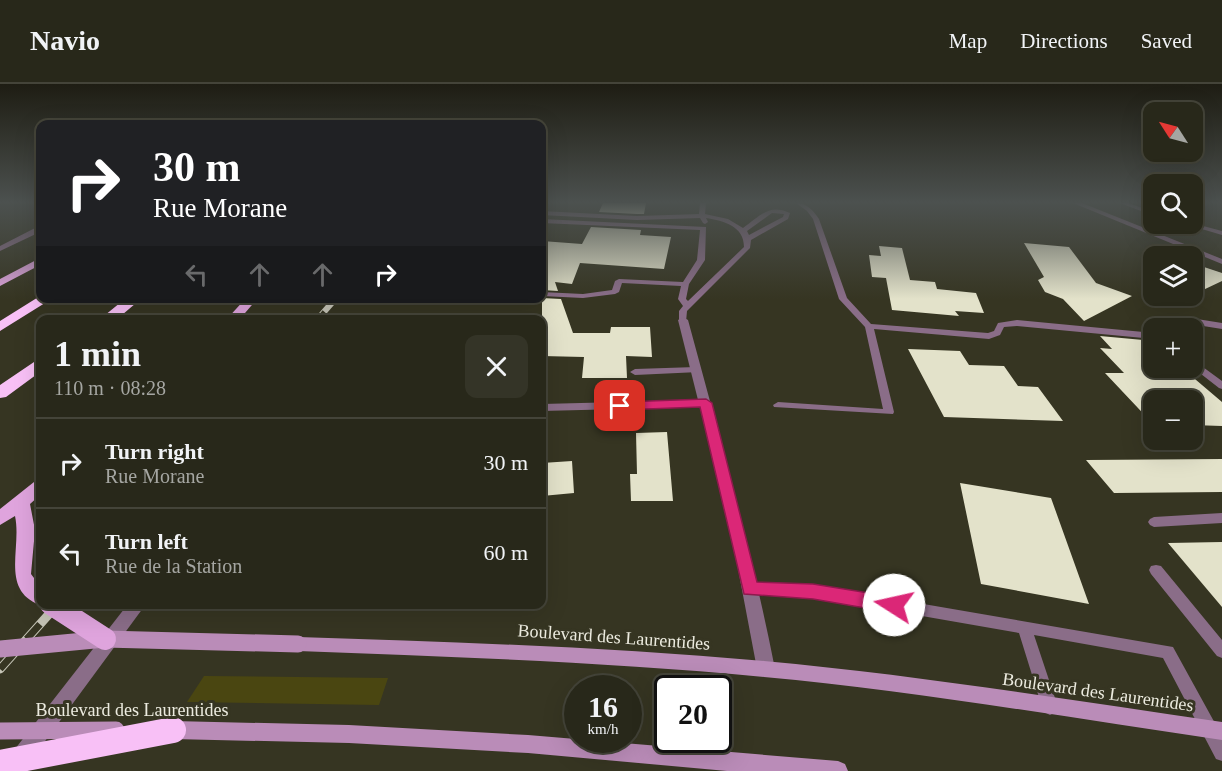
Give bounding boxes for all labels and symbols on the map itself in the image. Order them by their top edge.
north arrow [1143,102,1203,162]
pin [594,380,645,431]
position arrow [862,573,926,637]
street label: Boulevard des Laurentides [517,620,711,654]
street label: Boulevard des Laurentides [1001,669,1195,715]
speed limit sign: 20 [654,675,732,753]
street label: Boulevard des Laurentides [36,700,228,720]

